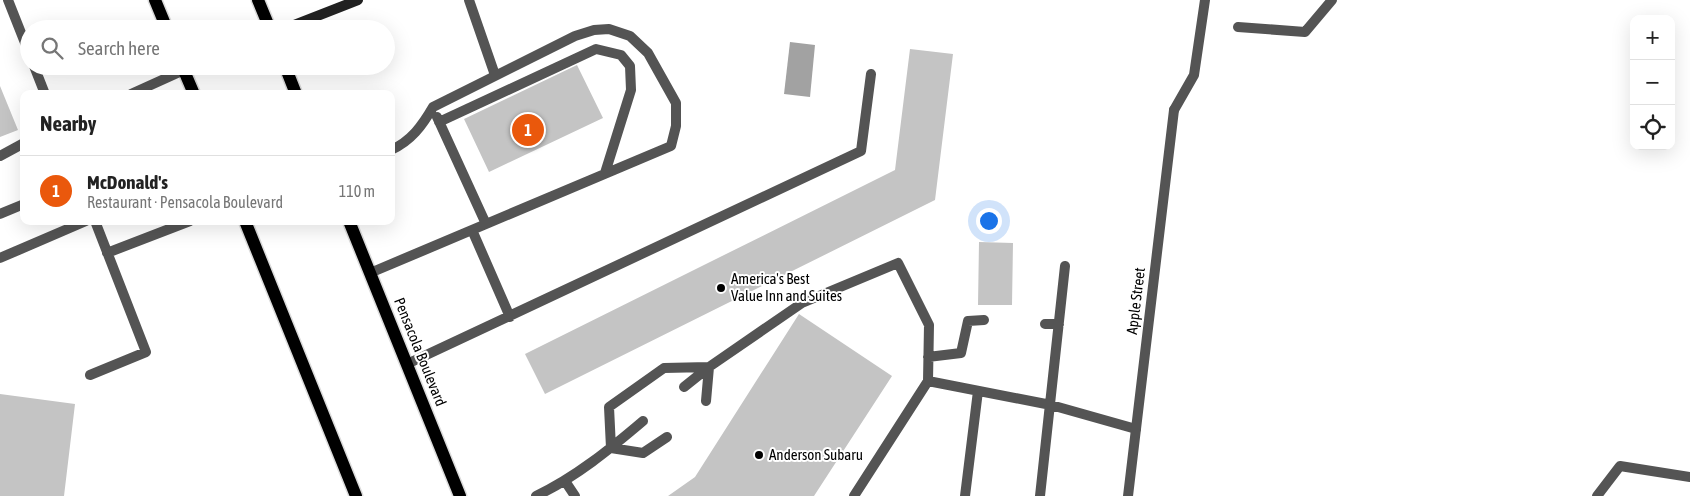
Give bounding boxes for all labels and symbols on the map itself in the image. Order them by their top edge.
pin: 1 [512,111,544,149]
your location [976,208,1002,234]
street label: Apple Street [1123,267,1148,335]
place label: America's Best Value Inn and Suites [731,270,842,304]
marker: America's Best Value Inn and Suites [715,282,727,294]
street label: Pensacola Boulevard [391,295,450,409]
place label: Anderson Subaru [769,446,863,463]
marker: Anderson Subaru [753,449,765,461]

